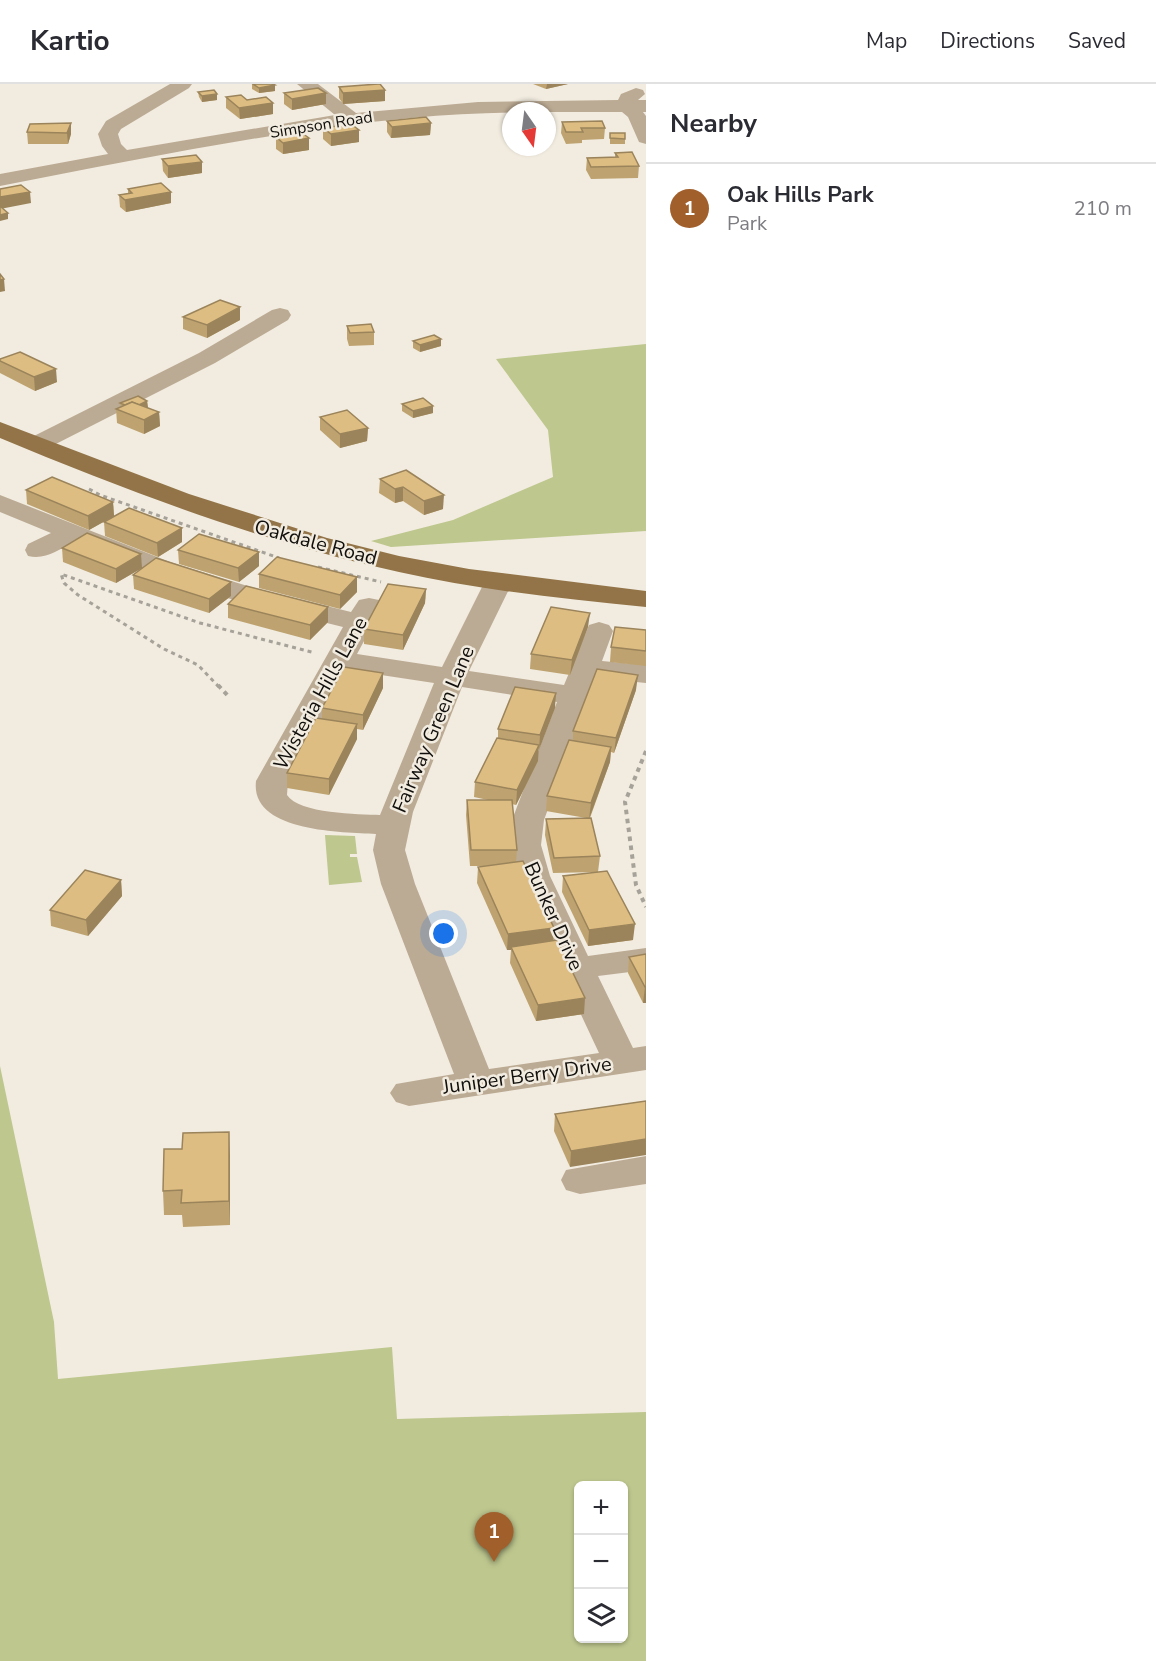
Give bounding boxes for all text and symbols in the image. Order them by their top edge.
text: Kartio [30,22,110,60]
text: Map [866,27,907,55]
text: Directions [940,27,1035,55]
text: Saved [1068,27,1126,55]
north arrow [502,102,556,156]
street label: Simpson Road [268,106,374,144]
text: Nearby [670,106,757,141]
text: Oak Hills Park [727,180,874,210]
text: 1 [684,195,696,222]
text: 210 m [1074,195,1132,222]
text: Park [727,210,767,237]
street label: Oakdale Road [251,513,380,572]
street label: Wisteria Hills Lane [267,612,374,775]
street label: Fairway Green Lane [386,642,481,817]
street label: Bunker Drive [518,858,590,975]
your location [429,919,458,948]
street label: Juniper Berry Drive [440,1050,613,1101]
map controls [574,1481,628,1643]
button: + [574,1481,628,1535]
pin: 1 [474,1512,514,1562]
button: − [574,1535,628,1589]
button: layers [574,1589,628,1643]

